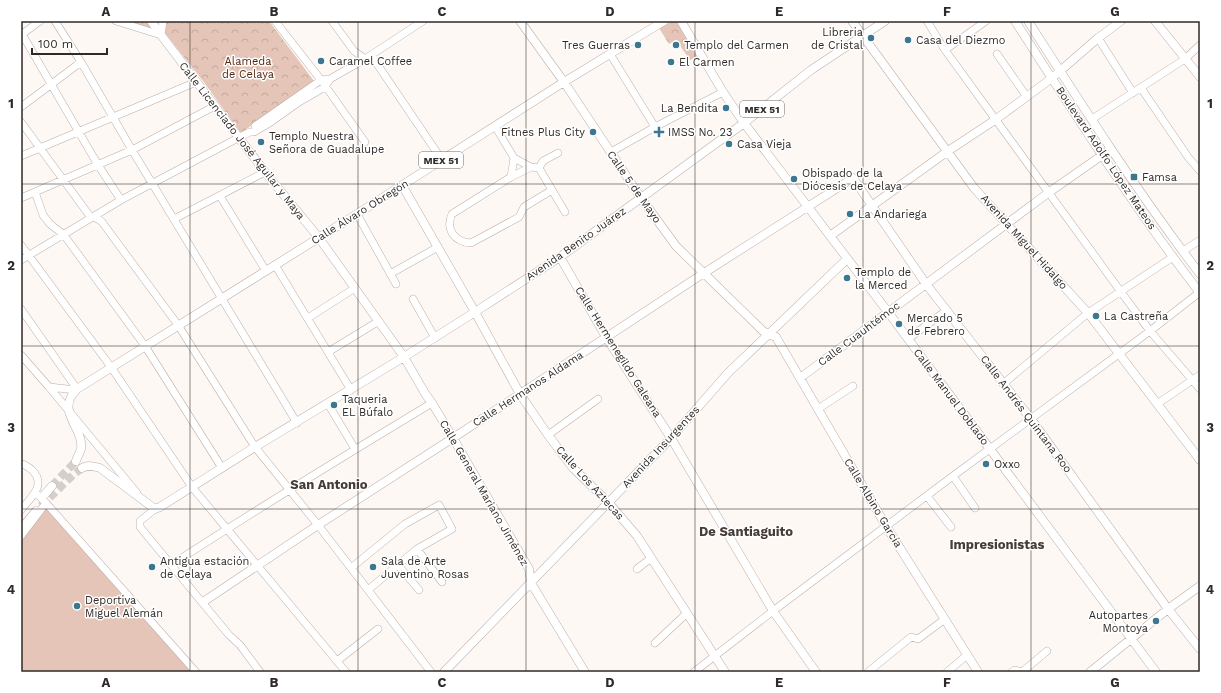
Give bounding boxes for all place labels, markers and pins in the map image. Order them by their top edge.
place label: Libreria de Cristal [811,26,864,52]
marker: Libreria de Cristal [866,33,876,43]
place label: Casa del Diezmo [916,34,1005,47]
marker: Casa del Diezmo [903,35,913,45]
place label: Tres Guerras [562,39,630,52]
place label: Templo del Carmen [684,39,789,52]
marker: Tres Guerras [633,40,643,50]
marker: Templo del Carmen [671,40,681,50]
place label: Caramel Coffee [329,55,412,68]
marker: Caramel Coffee [316,56,326,66]
place label: El Carmen [679,56,735,69]
marker: El Carmen [666,57,676,67]
place label: La Bendita [661,102,718,115]
marker: La Bendita [721,103,731,113]
place label: Fitnes Plus City [501,126,585,139]
marker: IMSS No. 23 [653,126,665,138]
place label: IMSS No. 23 [668,126,732,139]
marker: Fitnes Plus City [588,127,598,137]
place label: Templo Nuestra Señora de Guadalupe [269,130,384,156]
marker: Templo Nuestra Señora de Guadalupe [256,137,266,147]
place label: Casa Vieja [737,138,791,151]
marker: Casa Vieja [724,139,734,149]
place label: Obispado de la Diócesis de Celaya [802,167,902,193]
place label: Famsa [1142,171,1177,184]
marker: Famsa [1129,172,1139,182]
marker: Obispado de la Diócesis de Celaya [789,174,799,184]
place label: La Andariega [858,208,927,221]
marker: La Andariega [845,209,855,219]
place label: Templo de la Merced [855,266,911,292]
marker: Templo de la Merced [842,273,852,283]
place label: La Castreña [1104,310,1168,323]
marker: La Castreña [1091,311,1101,321]
place label: Mercado 5 de Febrero [907,312,965,338]
marker: Mercado 5 de Febrero [894,319,904,329]
place label: Taqueria EL Búfalo [342,393,393,419]
marker: Taqueria EL Búfalo [329,400,339,410]
place label: Oxxo [994,458,1020,471]
marker: Oxxo [981,459,991,469]
place label: Antigua estación de Celaya [160,555,249,581]
place label: Sala de Arte Juventino Rosas [381,555,469,581]
marker: Antigua estación de Celaya [147,562,157,572]
marker: Sala de Arte Juventino Rosas [368,562,378,572]
place label: Deportiva Miguel Alemán [85,594,163,620]
marker: Deportiva Miguel Alemán [72,601,82,611]
place label: Autopartes Montoya [1089,609,1148,635]
marker: Autopartes Montoya [1151,616,1161,626]

